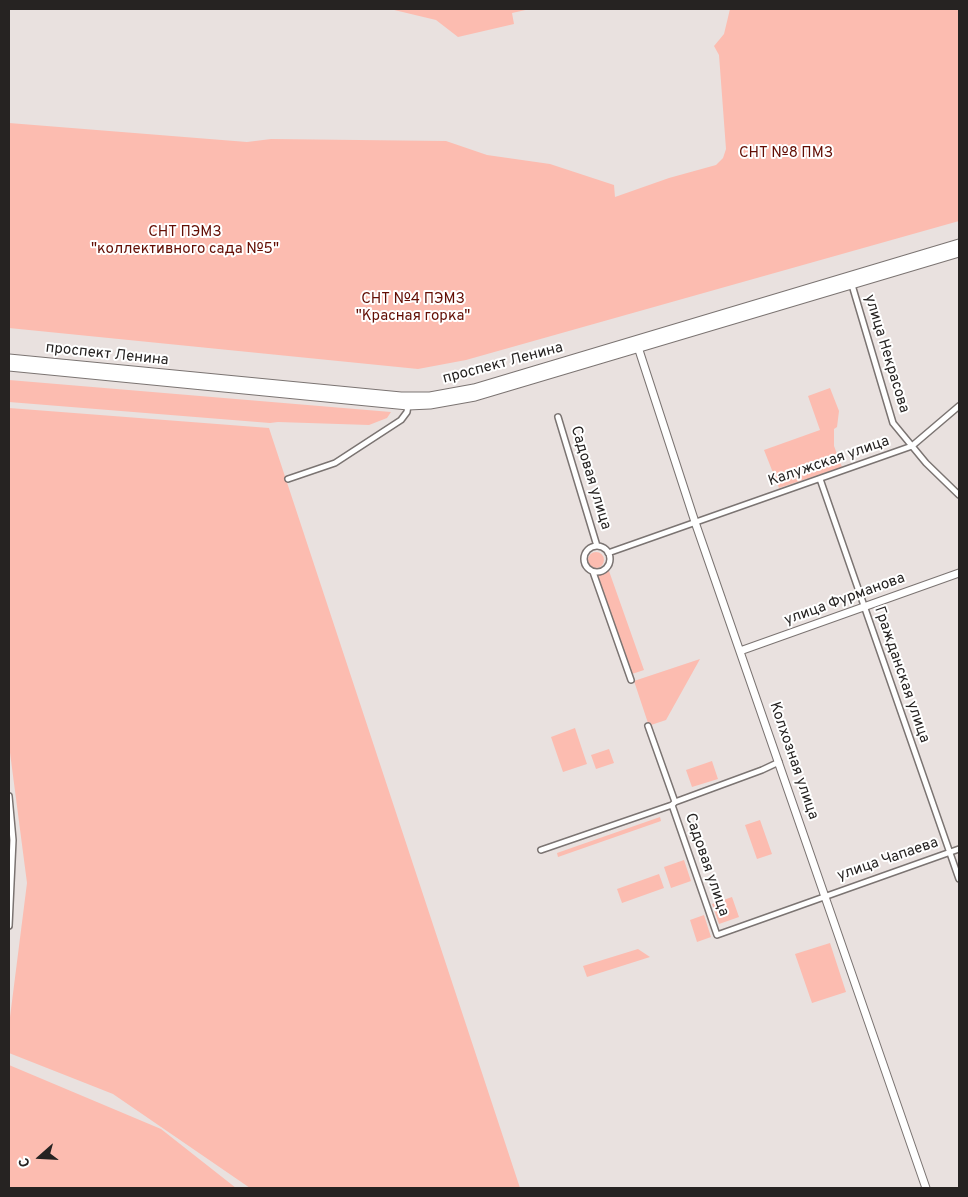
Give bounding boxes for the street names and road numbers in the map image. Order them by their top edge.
street label: улица Некрасова [859,293,913,415]
street label: проспект Ленина [441,339,565,389]
street label: проспект Ленина [45,340,169,370]
street label: Садовая улица [566,424,614,532]
street label: Калужская улица [766,433,892,491]
street label: улица Фурманова [782,570,908,630]
street label: Гражданская улица [869,604,933,746]
street label: Колхозная улица [764,700,822,822]
street label: Садовая улица [680,811,732,919]
street label: улица Чапаева [835,834,941,886]

